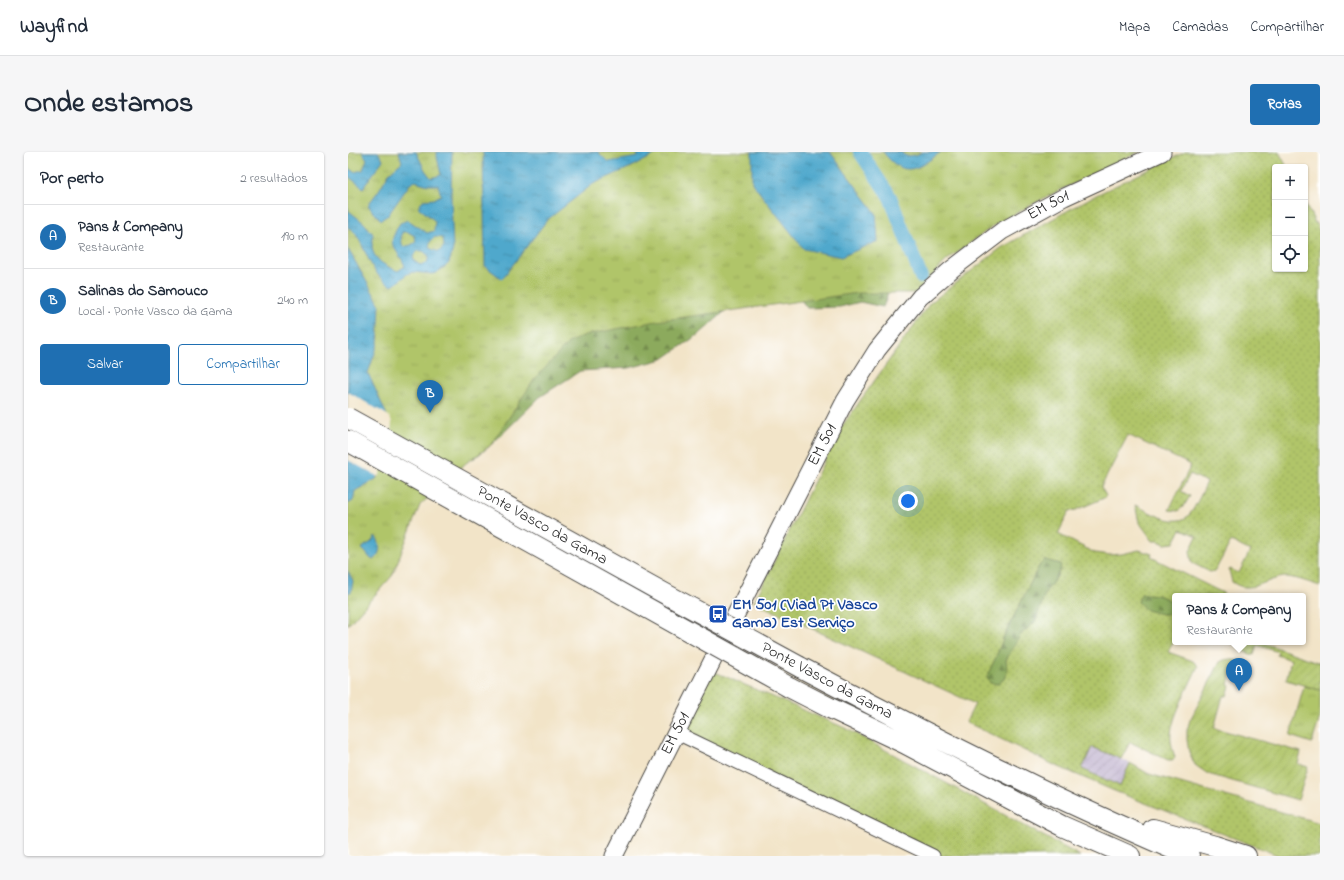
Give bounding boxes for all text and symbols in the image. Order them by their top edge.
text: Wayfind [20,14,88,41]
text: Mapa [1119,17,1150,38]
text: Camadas [1172,17,1229,38]
text: Compartilhar [1251,17,1324,38]
text: Onde estamos [24,84,193,125]
button: Rotas [1250,84,1320,125]
map controls [1272,164,1308,272]
button: + [1272,164,1308,200]
text: Por perto [40,166,104,191]
text: 2 resultados [240,169,308,188]
street label: EM 501 [1023,184,1073,227]
button: − [1272,200,1308,236]
text: Pans & Company [78,216,183,238]
text: A [49,227,57,246]
text: 190 m [281,227,308,246]
button: locate [1272,236,1308,272]
text: Restaurante [78,238,144,257]
text: Salinas do Samouco [78,280,208,302]
text: B [49,291,57,310]
text: 240 m [277,291,308,310]
text: Local · Ponte Vasco da Gama [78,302,233,321]
button: Salvar [40,344,170,385]
button: Compartilhar [178,344,308,385]
pin: B [417,380,443,413]
street label: EM 501 [802,420,843,470]
street label: Ponte Vasco da Gama [472,480,612,572]
your location [898,491,918,511]
place label: EM 501 (Viad Pt Vasco Gama) Est Serviço [732,593,878,635]
popup [1172,593,1306,645]
text: Pans & Company [1187,599,1291,621]
bus stop icon: EM 501 (Viad Pt Vasco Gama) Est Serviço [707,603,729,625]
text: Restaurante [1187,621,1253,640]
street label: Ponte Vasco da Gama [757,636,897,726]
pin: A [1226,658,1252,691]
street label: EM 501 [655,708,696,759]

